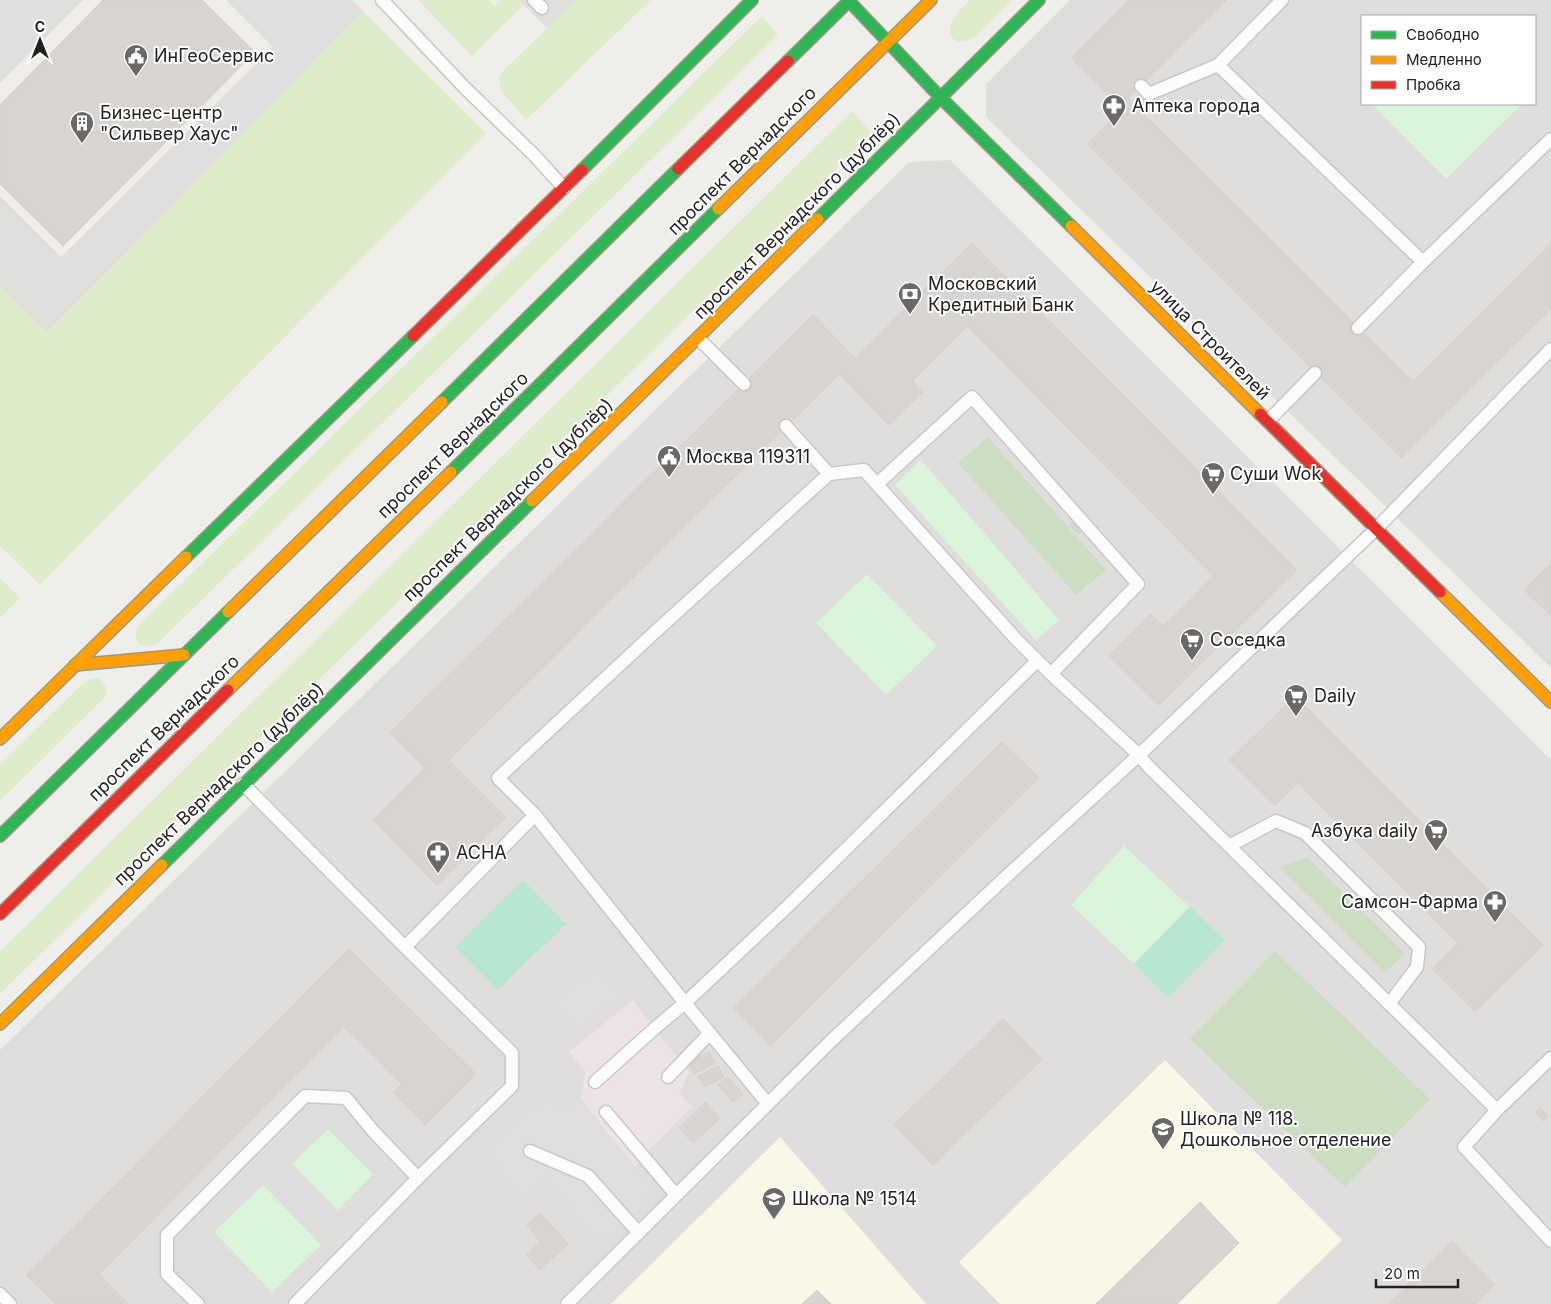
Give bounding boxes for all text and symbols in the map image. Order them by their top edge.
north arrow [15,15,65,65]
legend [1361,15,1536,105]
text: С [35,18,45,35]
text: Свободно [1406,25,1480,44]
public building icon: ИнГеоСервис [123,43,149,77]
place label: ИнГеоСервис [154,45,274,66]
text: Медленно [1406,50,1482,69]
text: Пробка [1406,75,1461,94]
street label: проспект Вернадского [663,82,820,239]
pharmacy icon: Аптека города [1101,93,1127,127]
place label: Аптека города [1132,95,1260,116]
place label: Бизнес-центр "Сильвер Хаус" [100,102,239,144]
street label: проспект Вернадского (дублёр) [689,108,904,323]
building icon: Бизнес-центр "Сильвер Хаус" [69,110,95,144]
place label: Московский Кредитный Банк [928,273,1074,315]
street label: улица Строителей [1146,275,1275,404]
bank icon: Московский Кредитный Банк [897,281,923,315]
street label: проспект Вернадского [373,367,532,522]
street label: проспект Вернадского (дублёр) [399,394,617,605]
public building icon: Москва 119311 [656,444,682,478]
place label: Москва 119311 [686,446,810,467]
supermarket icon: Суши Wok [1200,461,1226,495]
place label: Суши Wok [1230,463,1321,484]
supermarket icon: Соседка [1179,627,1205,661]
place label: Соседка [1210,629,1286,650]
street label: проспект Вернадского [84,650,243,805]
street label: проспект Вернадского (дублёр) [110,678,328,889]
supermarket icon: Daily [1283,683,1309,717]
place label: Daily [1314,685,1356,706]
supermarket icon: Азбука daily [1423,818,1449,852]
place label: Азбука daily [1311,820,1418,841]
pharmacy icon: ACHA [425,840,451,874]
place label: ACHA [456,842,507,863]
pharmacy icon: Самсон-Фарма [1482,889,1508,923]
place label: Самсон-Фарма [1341,891,1478,912]
place label: Школа № 118. Дошкольное отделение [1180,1108,1392,1150]
school or university icon: Школа № 118. Дошкольное отделение [1150,1116,1176,1150]
school or university icon: Школа № 1514 [761,1186,787,1220]
place label: Школа № 1514 [792,1188,917,1209]
scale bar [1376,1256,1458,1288]
text: 20 m [1384,1264,1420,1283]

